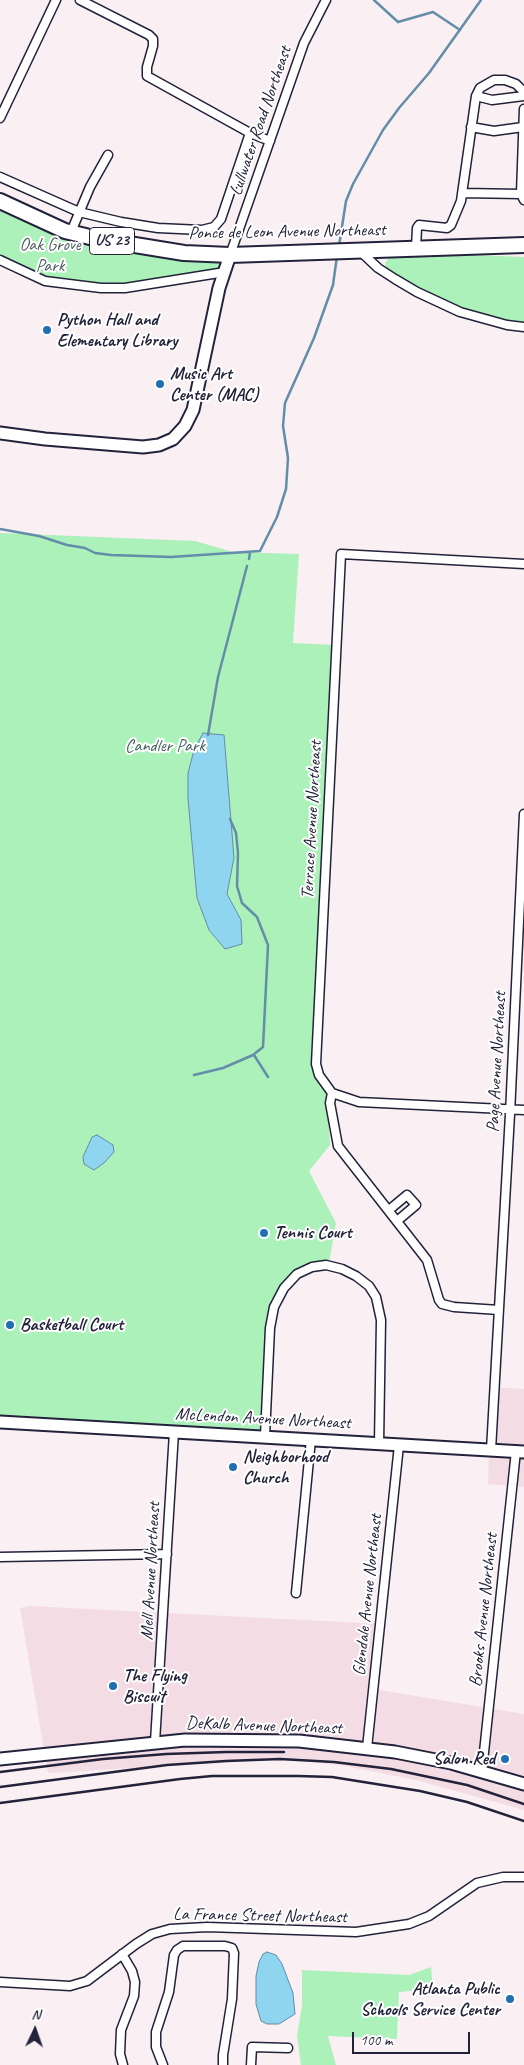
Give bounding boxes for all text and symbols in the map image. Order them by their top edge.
street label: Lullwater Road Northeast [225,43,297,199]
street label: Ponce de Leon Avenue Northeast [188,219,386,245]
road number: US 23 [90,228,134,255]
park label: Oak Grove Park [19,234,81,276]
place label: Python Hall and Elementary Library [57,309,177,352]
marker: Python Hall and Elementary Library [41,324,53,336]
place label: Music Art Center (MAC) [170,363,258,406]
marker: Music Art Center (MAC) [154,378,166,390]
park label: Candler Park [125,735,205,757]
street label: Terrace Avenue Northeast [297,740,327,900]
street label: Page Avenue Northeast [483,991,511,1133]
place label: Tennis Court [274,1222,352,1244]
marker: Tennis Court [258,1227,270,1239]
place label: Basketball Court [20,1314,123,1336]
marker: Basketball Court [4,1319,16,1331]
street label: McLendon Avenue Northeast [175,1404,351,1434]
place label: Neighborhood Church [243,1446,328,1488]
marker: Neighborhood Church [227,1461,239,1473]
street label: Mell Avenue Northeast [137,1501,165,1641]
street label: Glendale Avenue Northeast [349,1513,387,1677]
street label: Brooks Avenue Northeast [465,1532,503,1688]
place label: The Flying Biscuit [123,1665,187,1708]
marker: The Flying Biscuit [107,1680,119,1692]
street label: DeKalb Avenue Northeast [186,1712,342,1740]
place label: Salon Red [433,1748,495,1770]
marker: Salon Red [499,1753,511,1765]
street label: La France Street Northeast [173,1904,347,1928]
place label: Atlanta Public Schools Service Center [361,1978,500,2020]
marker: Atlanta Public Schools Service Center [504,1993,516,2005]
north arrow [10,2005,60,2055]
text: N [31,2006,41,2023]
scale bar [354,2022,472,2054]
text: 100 m [360,2031,392,2050]

